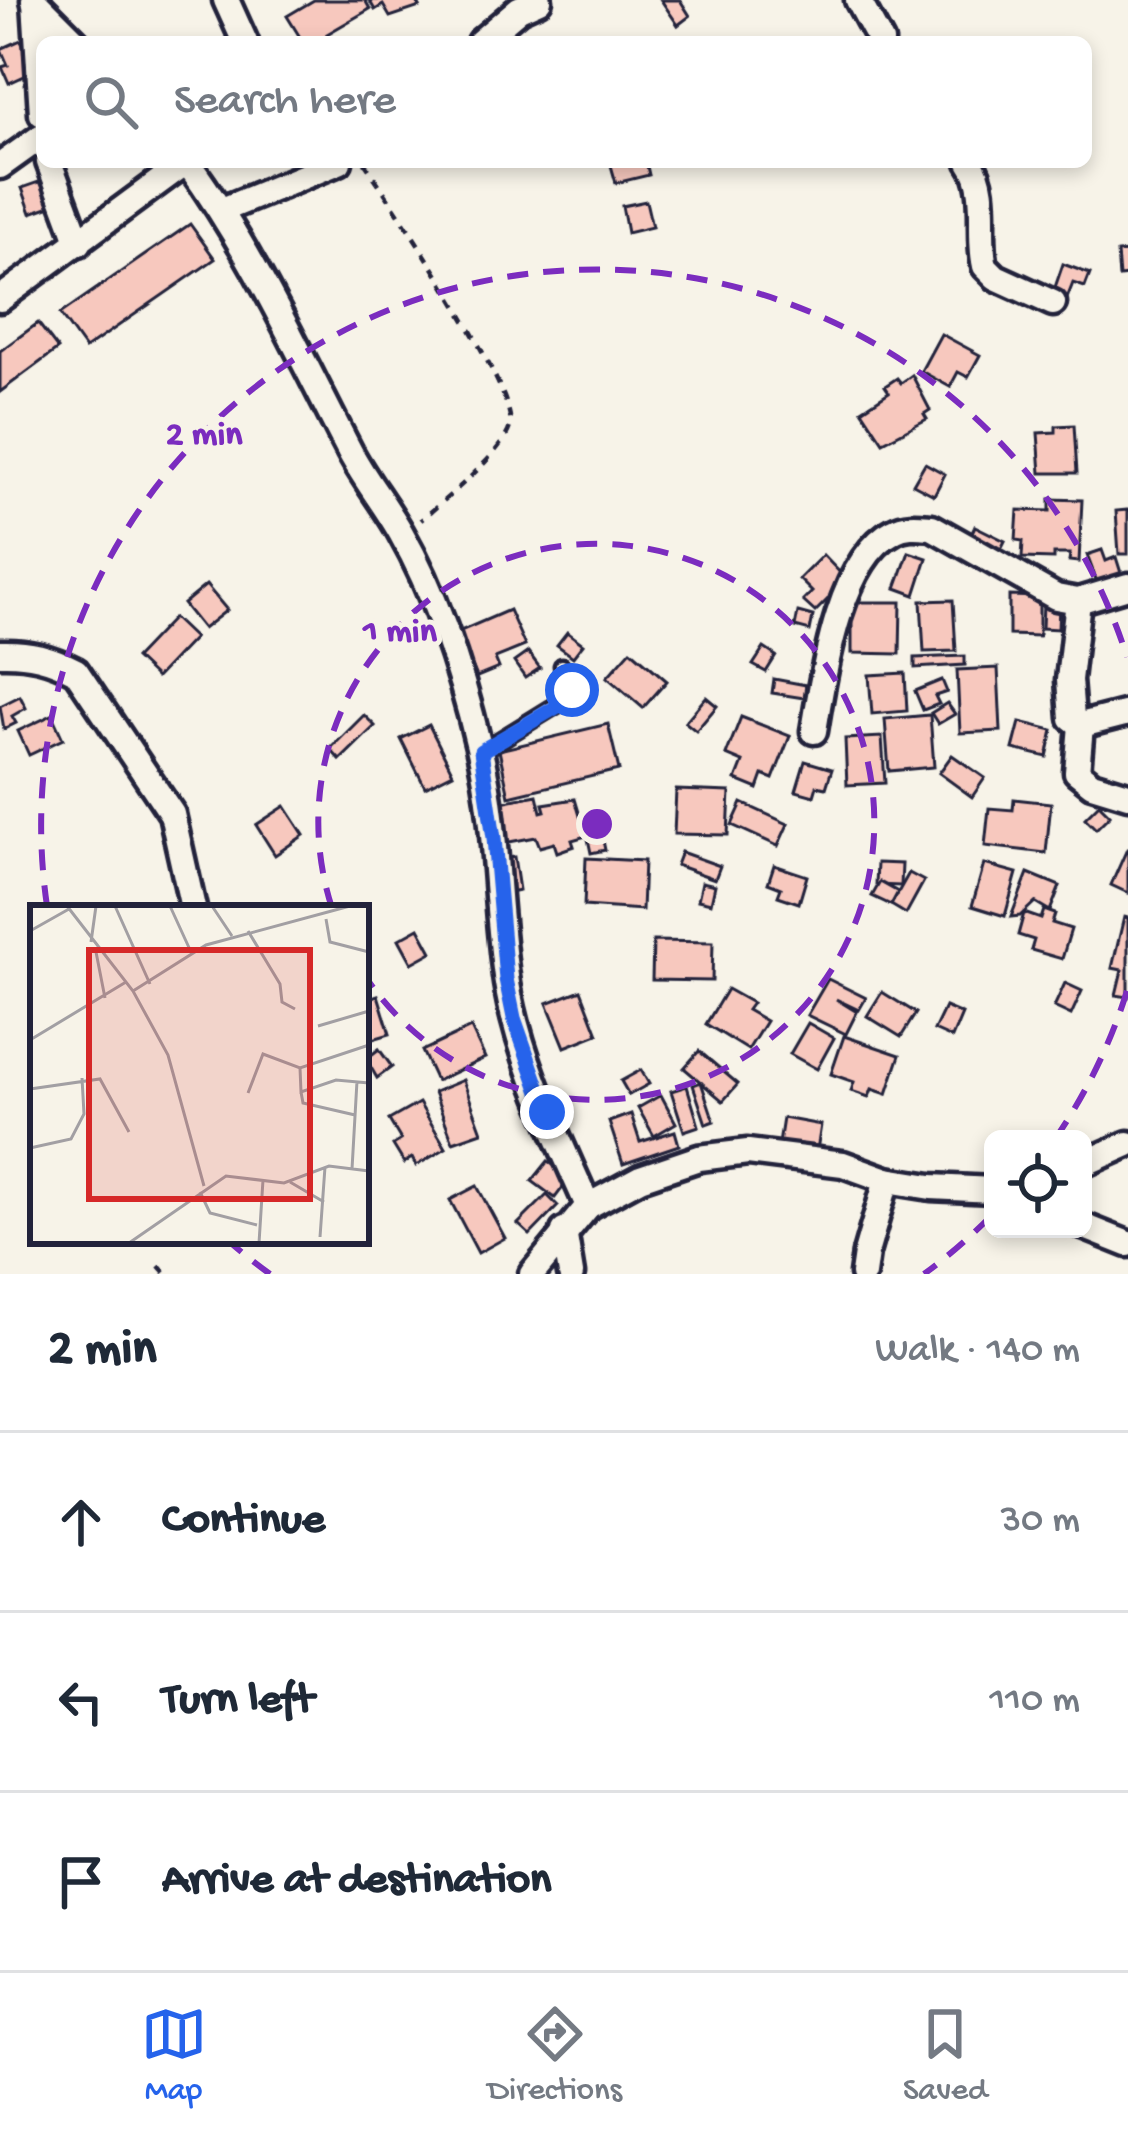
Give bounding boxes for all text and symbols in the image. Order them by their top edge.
search box [36,36,1092,168]
icon: search [78,69,144,135]
text: Search here [174,76,396,129]
text: 2 min [166,415,243,458]
text: 1 min [361,612,438,655]
route start [545,663,599,717]
centre of rings [576,803,618,845]
inset map [30,905,369,1244]
route end [520,1085,574,1139]
map controls [984,1130,1092,1238]
button: locate [984,1130,1092,1238]
text: 2 min [48,1322,157,1382]
text: Walk · 140 m [875,1329,1080,1375]
icon: ahead [48,1489,114,1555]
text: Continue [162,1495,325,1548]
text: 30 m [1001,1499,1080,1545]
icon: left [48,1669,114,1735]
text: Turn left [162,1675,314,1728]
text: 110 m [989,1679,1080,1725]
icon: arrive [48,1849,114,1915]
text: Arrive at destination [162,1855,551,1908]
tab: Map [141,2001,207,2111]
tab: Directions [488,2001,622,2111]
tab: Saved [903,2001,987,2111]

